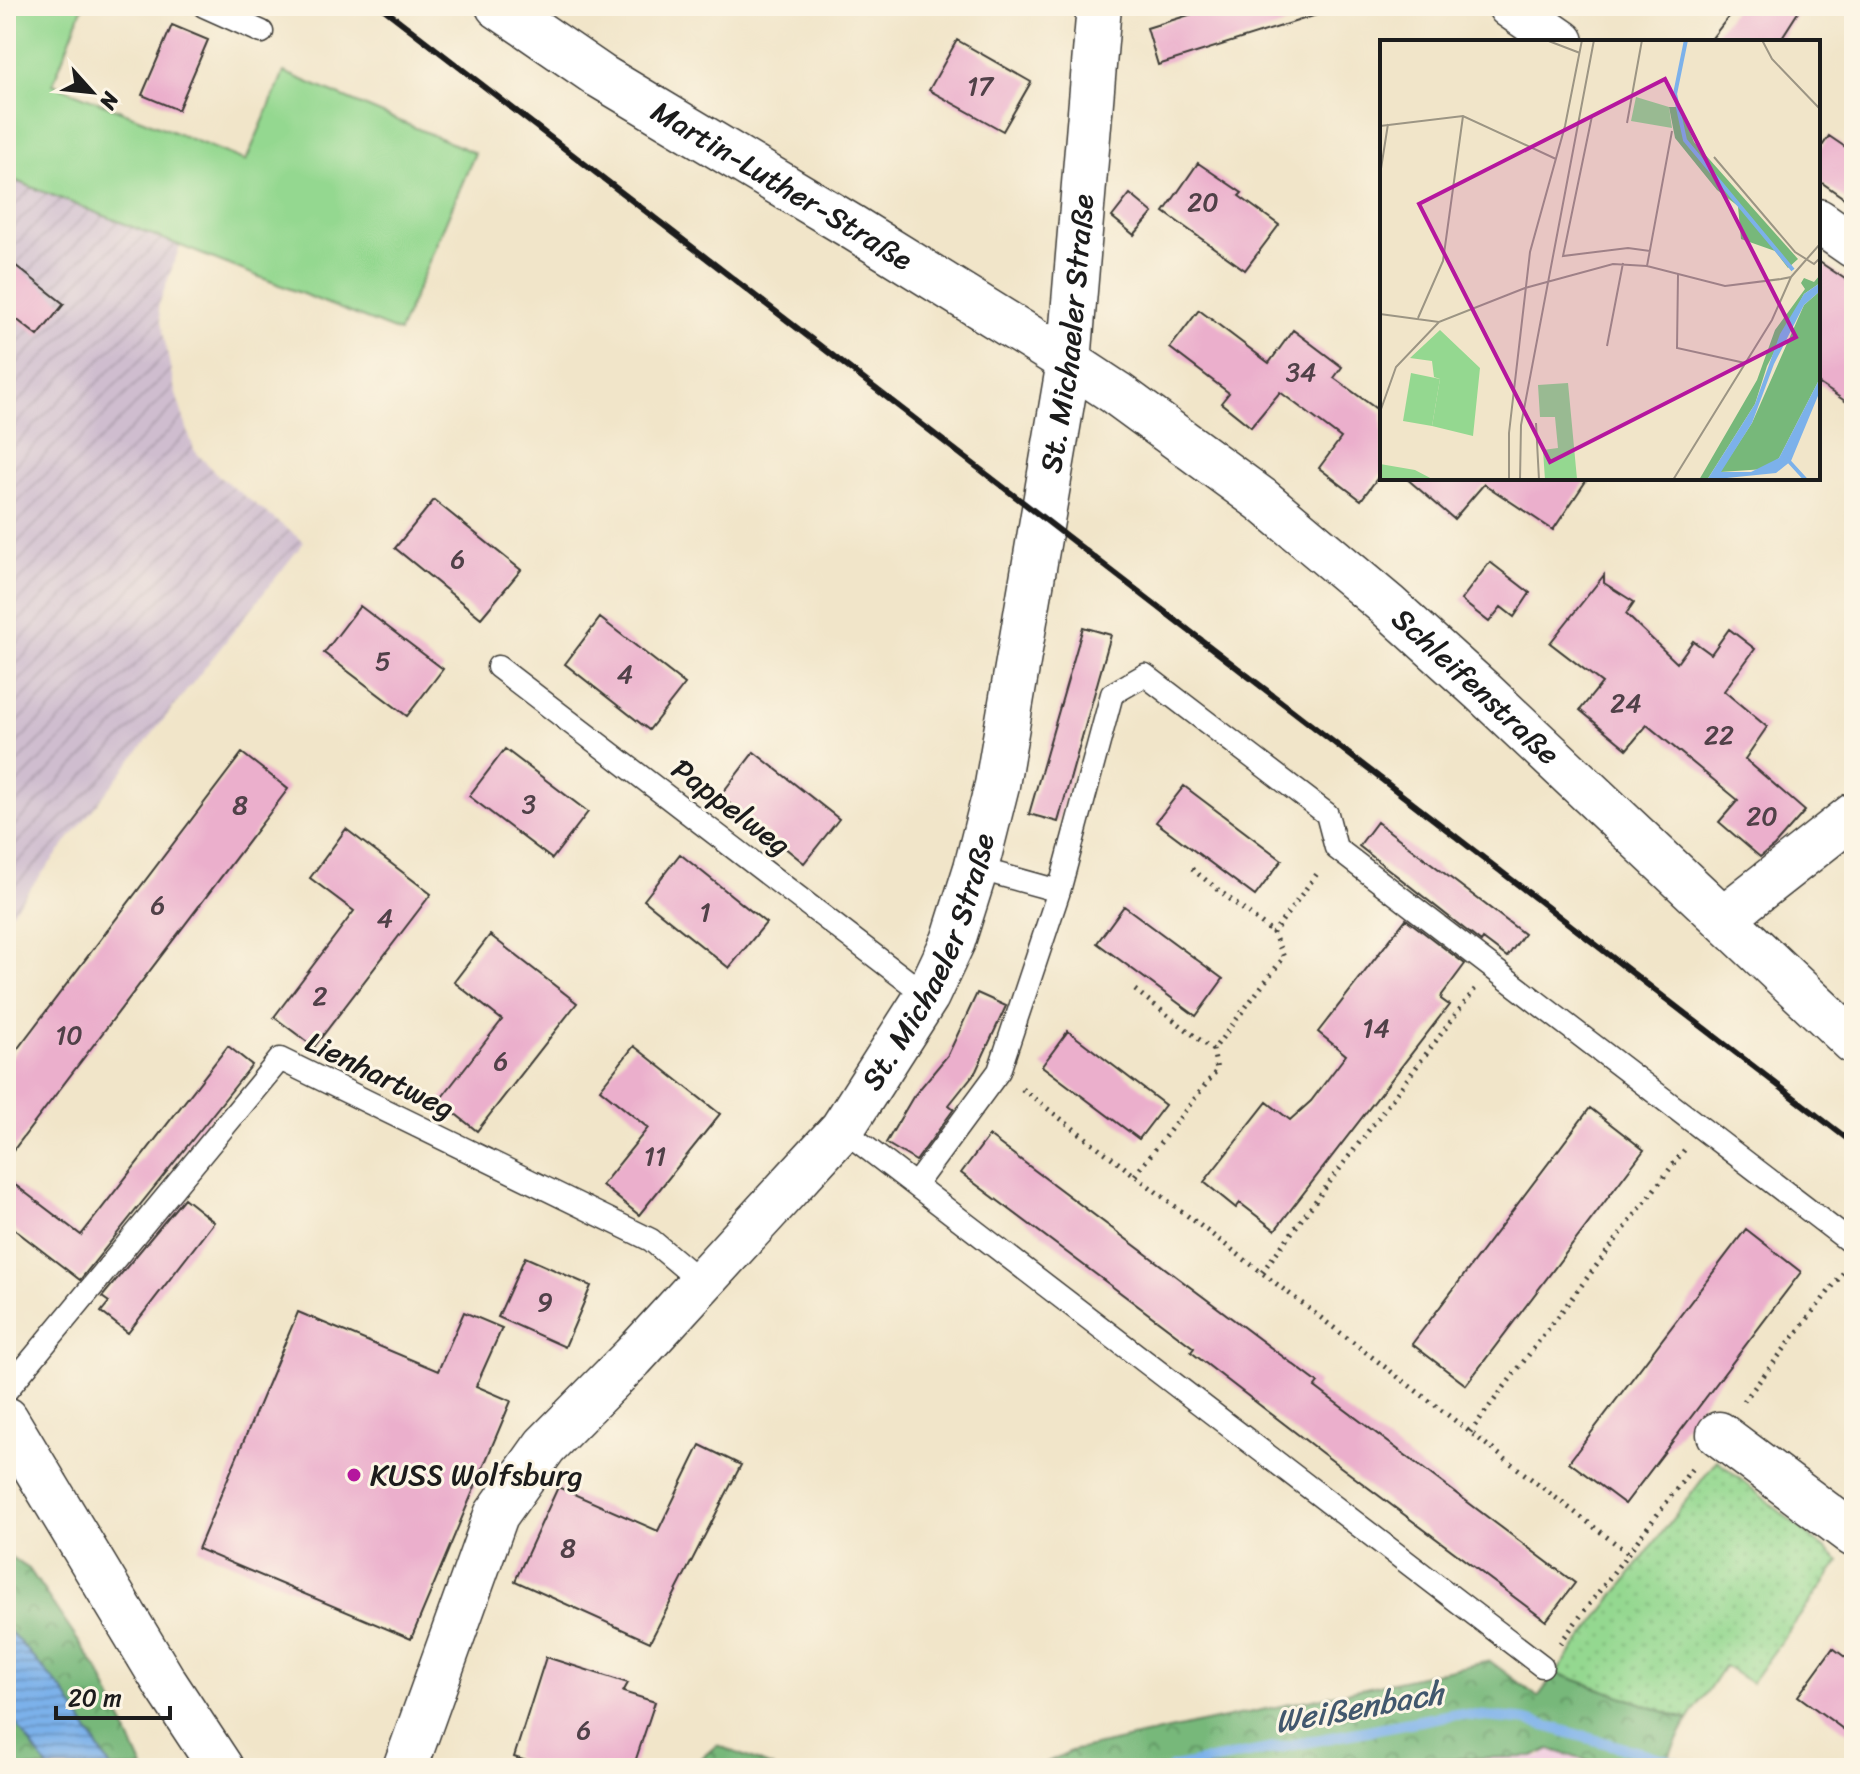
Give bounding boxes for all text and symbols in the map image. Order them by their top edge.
inset map [1380,40,1820,480]
north arrow [52,52,132,132]
house number: 17 [967,63,995,109]
text: N [88,84,131,117]
street label: Martin-Luther-Straße [640,85,924,286]
house number: 20 [1187,179,1219,225]
street label: St. Michaeler Straße [1024,192,1110,477]
house number: 34 [1286,349,1316,395]
house number: 6 [451,536,465,582]
street label: Schleifenstraße [1379,594,1573,779]
house number: 5 [375,638,391,684]
house number: 4 [617,651,633,697]
house number: 24 [1610,680,1642,726]
house number: 22 [1704,712,1734,758]
street label: Pappelweg [659,744,803,870]
house number: 3 [522,781,536,827]
house number: 8 [232,782,248,828]
house number: 20 [1746,793,1778,839]
street label: St. Michaeler Straße [846,827,1011,1102]
house number: 6 [151,882,165,928]
house number: 1 [699,889,711,935]
house number: 4 [377,895,393,941]
house number: 2 [312,973,328,1019]
house number: 14 [1362,1005,1390,1051]
house number: 10 [55,1012,83,1058]
street label: Lienhartweg [296,1015,464,1135]
house number: 6 [494,1038,508,1084]
house number: 11 [644,1133,666,1179]
house number: 9 [537,1279,553,1325]
place label: KUSS Wolfsburg [370,1448,583,1502]
marker: KUSS Wolfsburg [345,1466,363,1484]
house number: 8 [560,1525,576,1571]
water label: Weißenbach [1270,1664,1451,1750]
scale bar [56,1670,170,1720]
text: 20 m [68,1677,122,1719]
house number: 6 [577,1707,591,1753]

